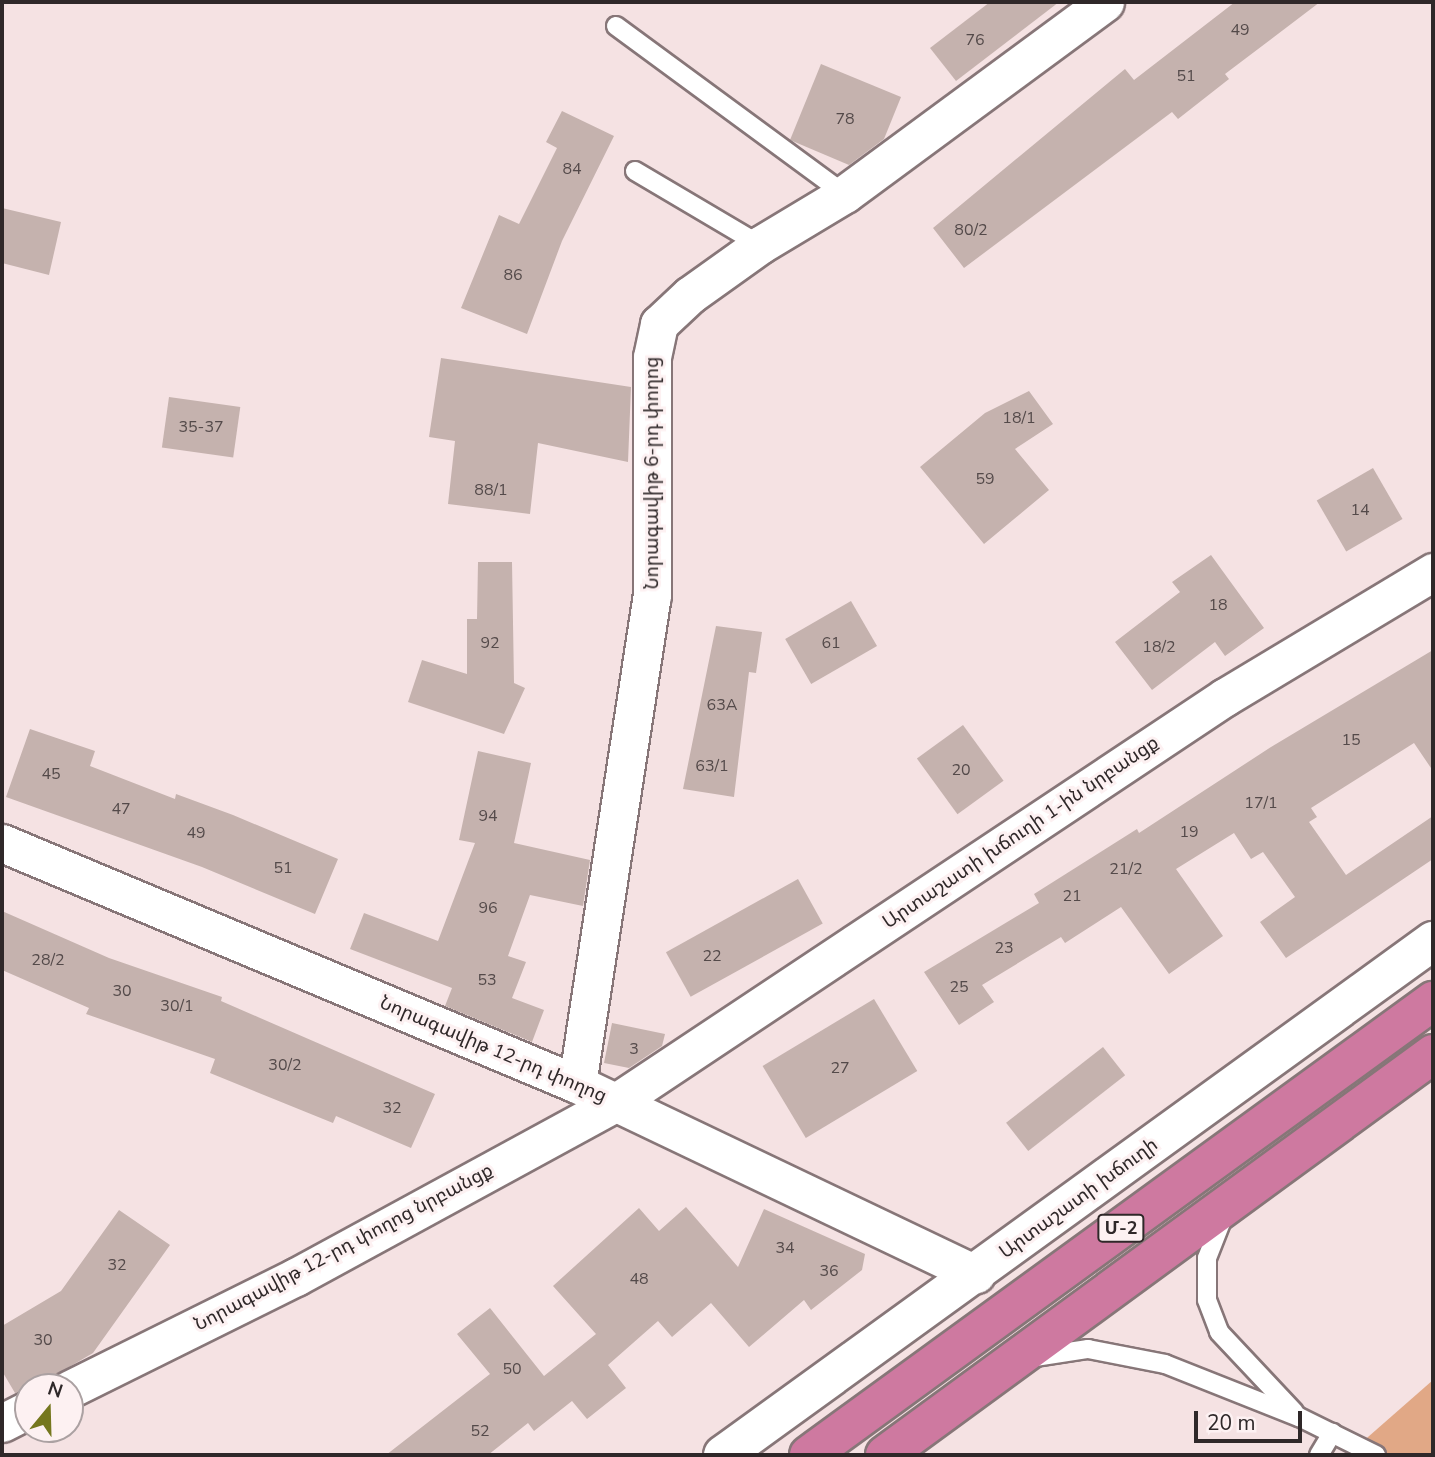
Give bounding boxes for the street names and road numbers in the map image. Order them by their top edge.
street label: Նորագավիթ 6-րդ փողոց [642,357,664,589]
street label: Արտաշատի խճուղի 1-ին նրբանցք [879,732,1163,934]
street label: Նորագավիթ 12-րդ փողոց [376,992,610,1108]
street label: Արտաշատի խճուղի [995,1134,1163,1264]
street label: Նորագավիթ 12-րդ փողոց նրբանցք [191,1159,497,1337]
road number: Մ-2 [1096,1213,1146,1242]

